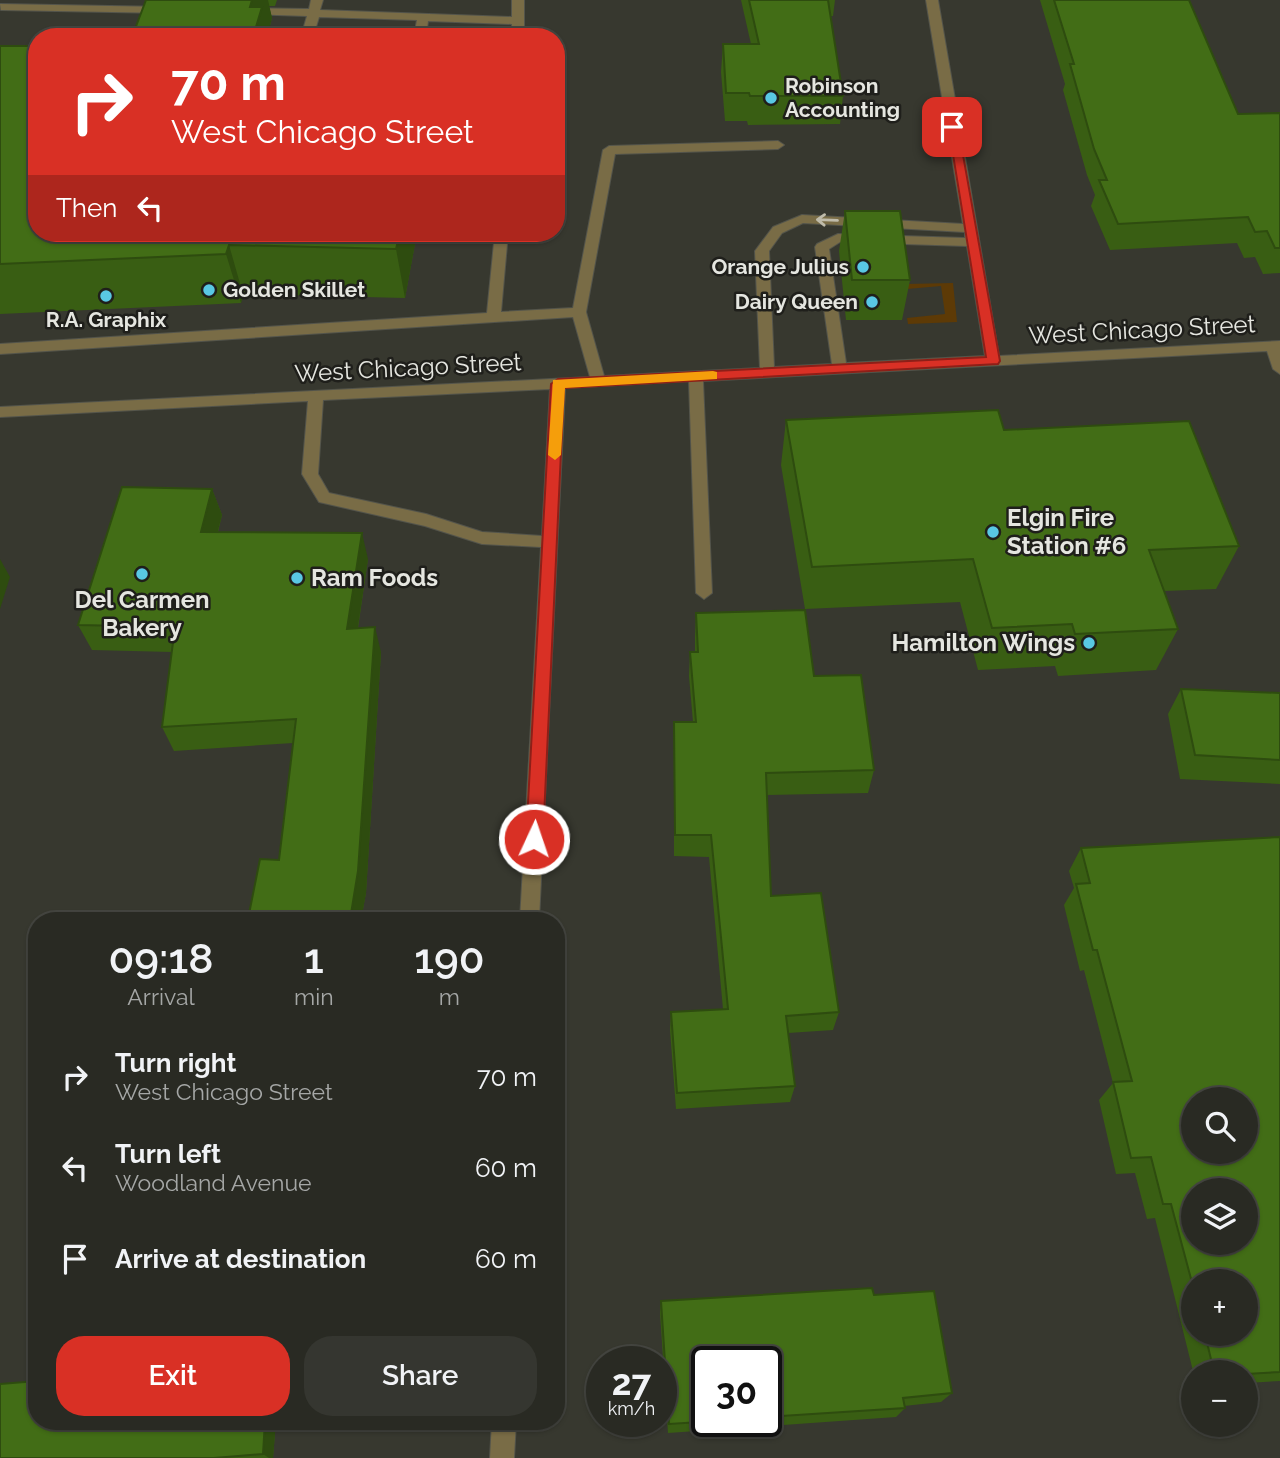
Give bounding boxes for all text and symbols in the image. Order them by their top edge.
text: 70 m [171,54,286,111]
icon: right [56,56,147,147]
place label: Robinson Accounting [785,73,900,122]
marker: Robinson Accounting [763,90,779,106]
pin [922,97,982,157]
icon: arrive [933,108,971,146]
text: West Chicago Street [171,113,474,150]
icon: left [131,189,169,227]
text: Then [56,193,117,223]
one-way arrow [816,213,839,227]
place label: Orange Julius [712,254,849,279]
marker: Orange Julius [855,259,871,275]
place label: Golden Skillet [223,277,365,302]
marker: Golden Skillet [201,282,217,298]
marker: R.A. Graphix [98,288,114,304]
place label: Dairy Queen [735,289,858,314]
marker: Dairy Queen [864,294,880,310]
place label: R.A. Graphix [46,307,167,332]
street label: West Chicago Street [1028,309,1256,350]
street label: West Chicago Street [294,347,522,388]
place label: Elgin Fire Station #6 [1007,503,1126,560]
marker: Elgin Fire Station #6 [985,524,1001,540]
place label: Ram Foods [311,563,438,592]
marker: Del Carmen Bakery [134,566,150,582]
marker: Ram Foods [289,570,305,586]
place label: Del Carmen Bakery [74,585,210,642]
place label: Hamilton Wings [892,628,1075,657]
marker: Hamilton Wings [1081,635,1097,651]
position arrow [497,802,571,876]
text: 09:18 [109,934,213,983]
text: 1 [304,934,324,983]
text: 190 [414,934,484,983]
text: Arrival [127,983,195,1010]
text: min [294,983,334,1010]
text: m [439,983,460,1010]
text: Turn right [115,1048,236,1078]
icon: right [56,1058,94,1096]
text: 70 m [477,1062,537,1092]
text: West Chicago Street [115,1078,333,1105]
map controls [1181,1087,1258,1437]
button: search [1181,1087,1258,1164]
text: Turn left [115,1139,221,1169]
icon: left [56,1149,94,1187]
text: 60 m [475,1153,537,1183]
text: Woodland Avenue [115,1169,312,1196]
button: layers [1181,1178,1258,1255]
icon: arrive [56,1240,94,1278]
text: Arrive at destination [115,1244,366,1274]
text: 60 m [475,1244,537,1274]
button: + [1181,1269,1258,1346]
button: Exit [56,1336,290,1416]
button: Share [304,1336,537,1416]
speed limit sign: 30 [691,1346,782,1437]
button: − [1181,1360,1258,1437]
text: 27 [612,1362,651,1403]
text: km/h [608,1398,655,1419]

